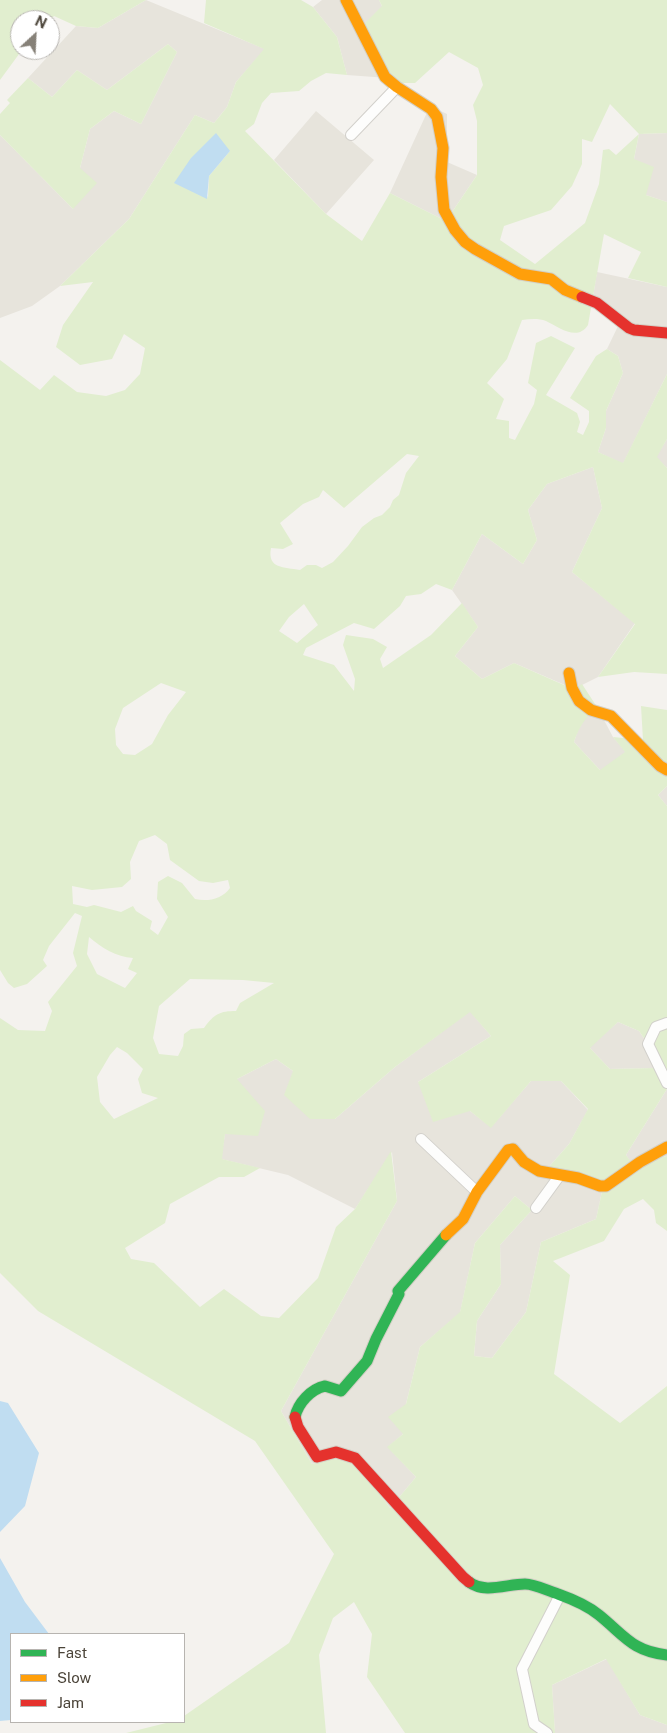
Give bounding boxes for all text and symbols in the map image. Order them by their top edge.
north arrow [10,10,60,60]
text: N [33,13,49,32]
legend [10,1633,185,1723]
text: Fast [57,1644,87,1661]
text: Slow [57,1669,91,1686]
text: Jam [57,1694,84,1711]

